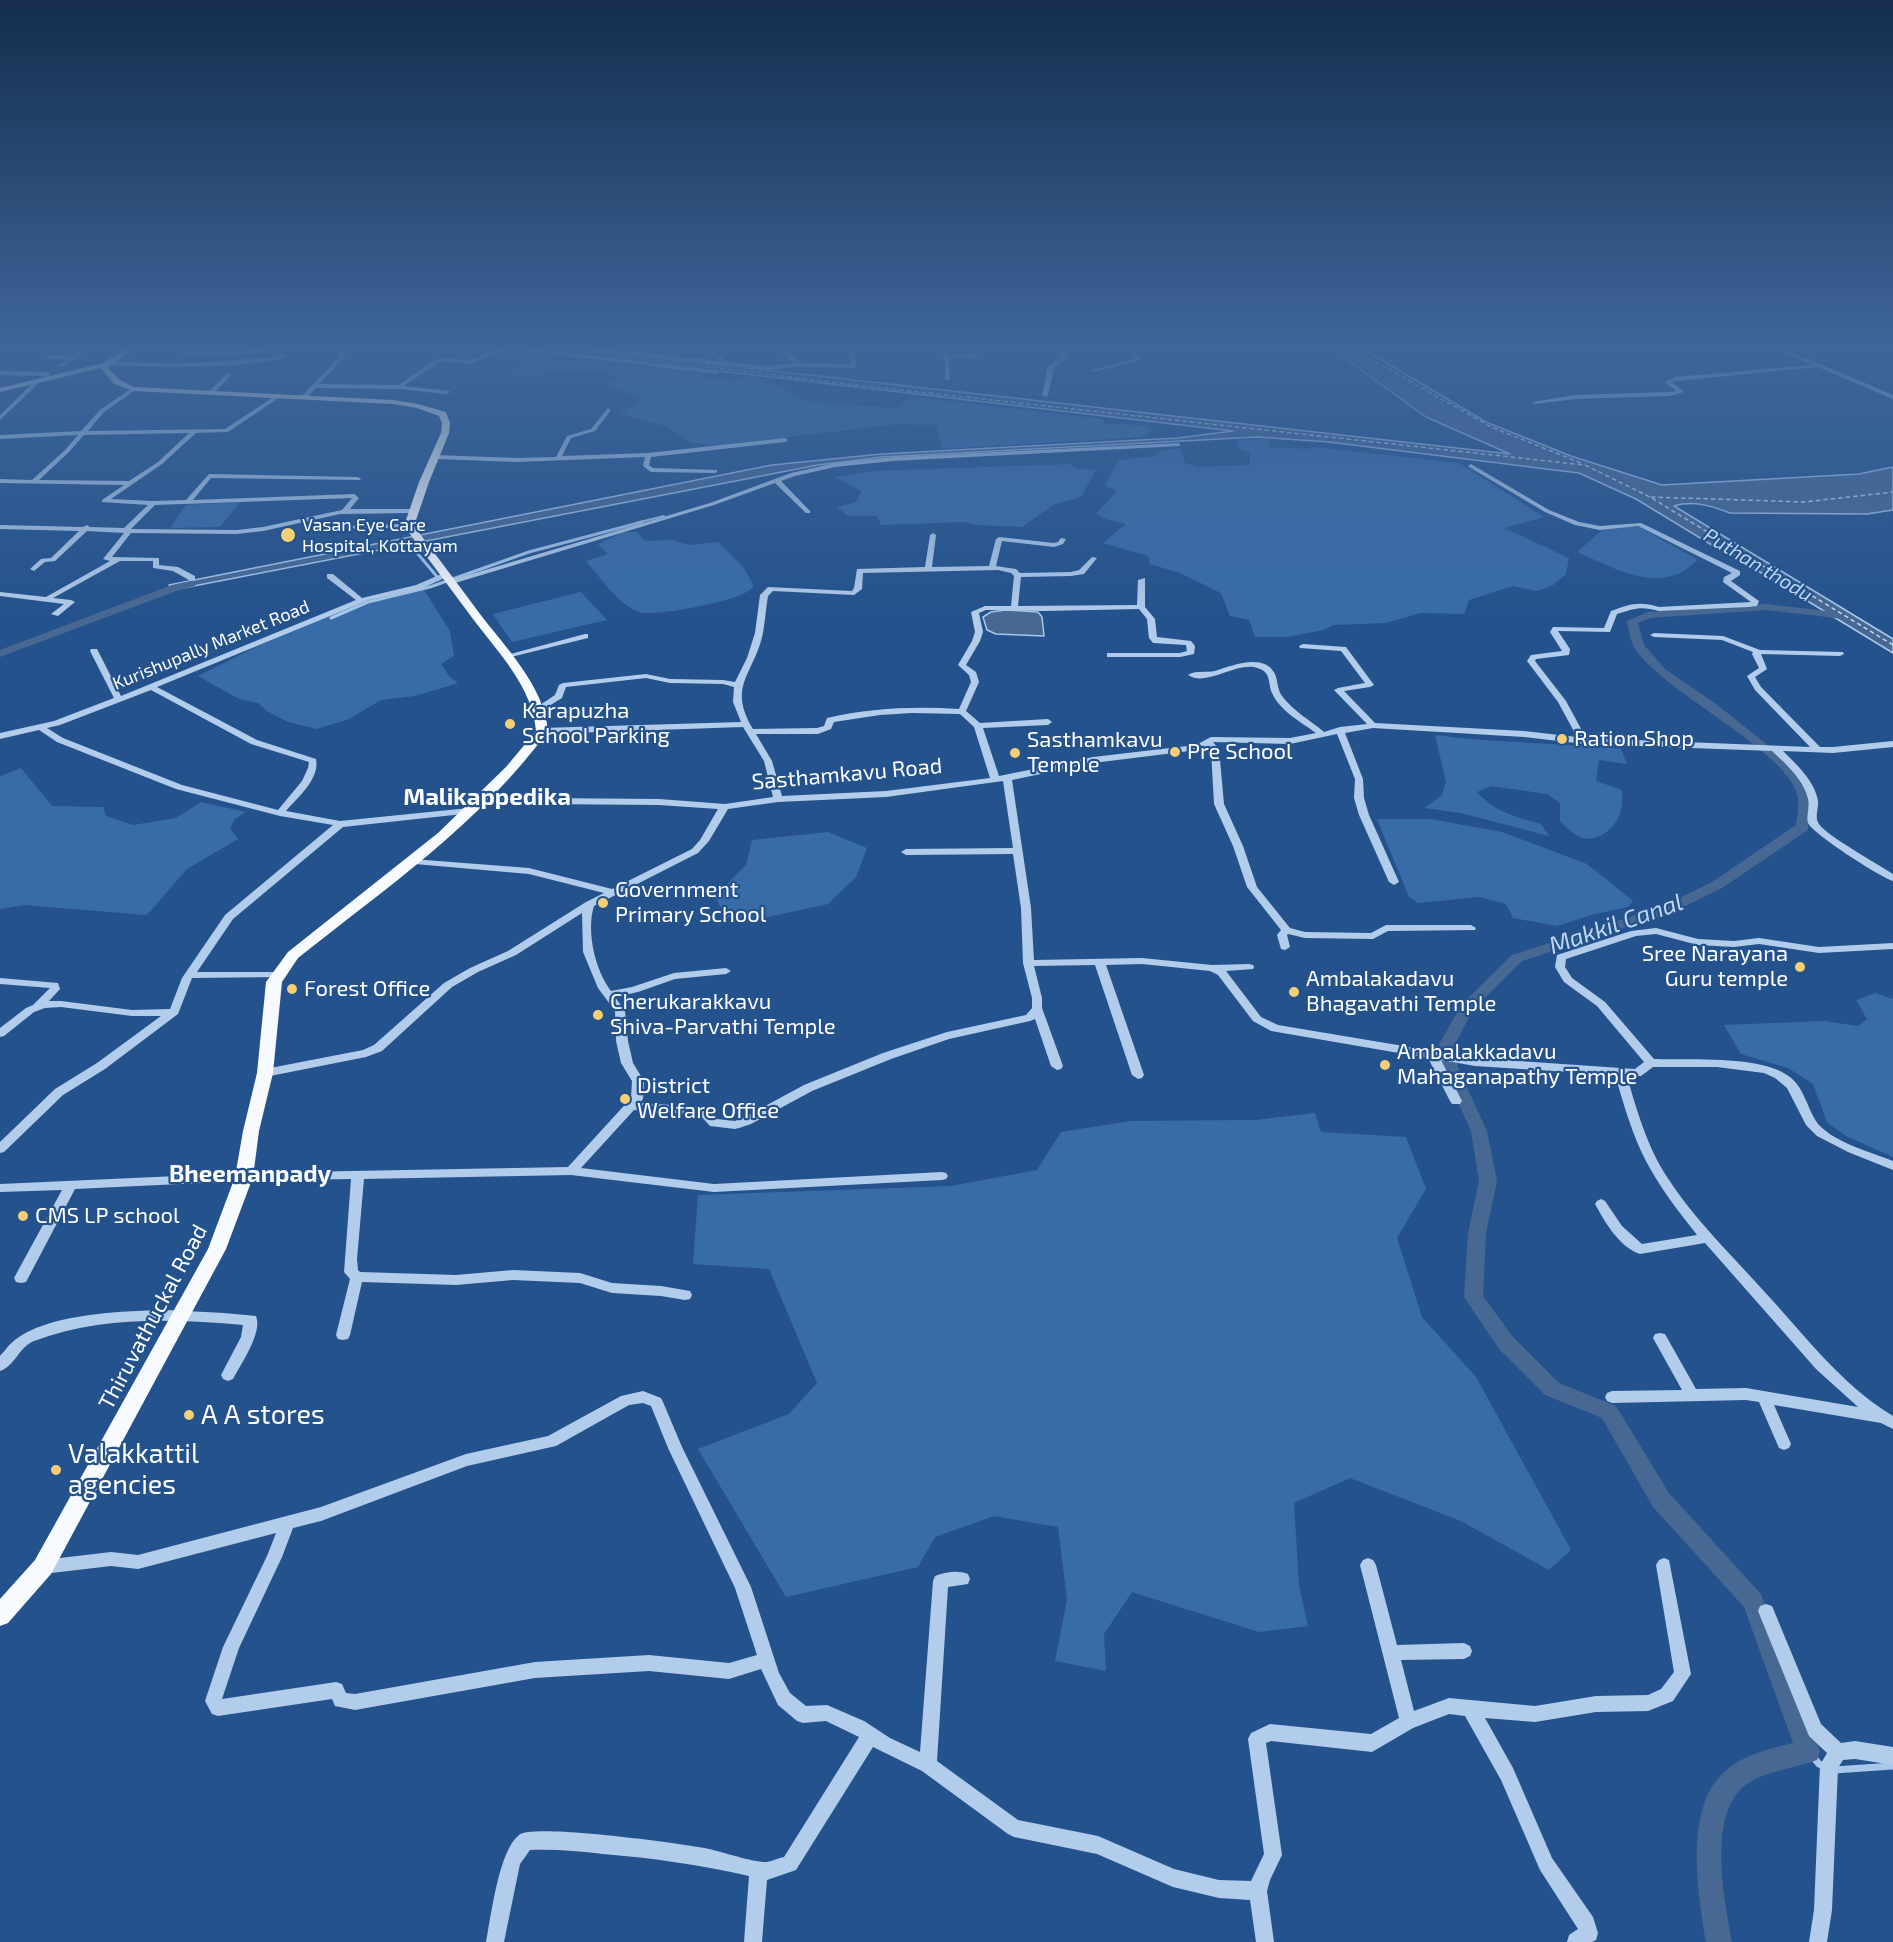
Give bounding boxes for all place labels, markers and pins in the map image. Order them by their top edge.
place label: Vasan Eye Care Hospital, Kottayam [302,514,458,556]
marker: Vasan Eye Care Hospital, Kottayam [279,526,297,544]
place label: Karapuzha School Parking [522,698,670,750]
marker: Karapuzha School Parking [503,717,517,731]
place label: Ration Shop [1574,726,1694,752]
place label: Sasthamkavu Temple [1027,727,1163,778]
marker: Ration Shop [1555,732,1569,746]
place label: Pre School [1187,739,1293,765]
marker: Pre School [1168,745,1182,759]
marker: Sasthamkavu Temple [1008,746,1022,760]
place label: Government Primary School [615,877,766,928]
marker: Government Primary School [596,896,610,910]
place label: Sree Narayana Guru temple [1642,941,1788,992]
marker: Sree Narayana Guru temple [1793,960,1807,974]
place label: Ambalakadavu Bhagavathi Temple [1306,966,1496,1017]
place label: Forest Office [304,976,430,1002]
marker: Forest Office [285,982,299,996]
marker: Ambalakadavu Bhagavathi Temple [1287,985,1301,999]
place label: Cherukarakkavu Shiva-Parvathi Temple [610,989,836,1040]
marker: Cherukarakkavu Shiva-Parvathi Temple [591,1008,605,1022]
place label: Ambalakkadavu Mahaganapathy Temple [1397,1039,1637,1090]
marker: Ambalakkadavu Mahaganapathy Temple [1378,1058,1392,1072]
place label: District Welfare Office [637,1073,779,1124]
marker: District Welfare Office [618,1092,632,1106]
place label: CMS LP school [35,1203,180,1229]
marker: CMS LP school [16,1209,30,1223]
place label: A A stores [201,1399,325,1431]
marker: A A stores [182,1408,196,1422]
place label: Valakkattil agencies [68,1438,199,1501]
marker: Valakkattil agencies [49,1463,63,1477]

